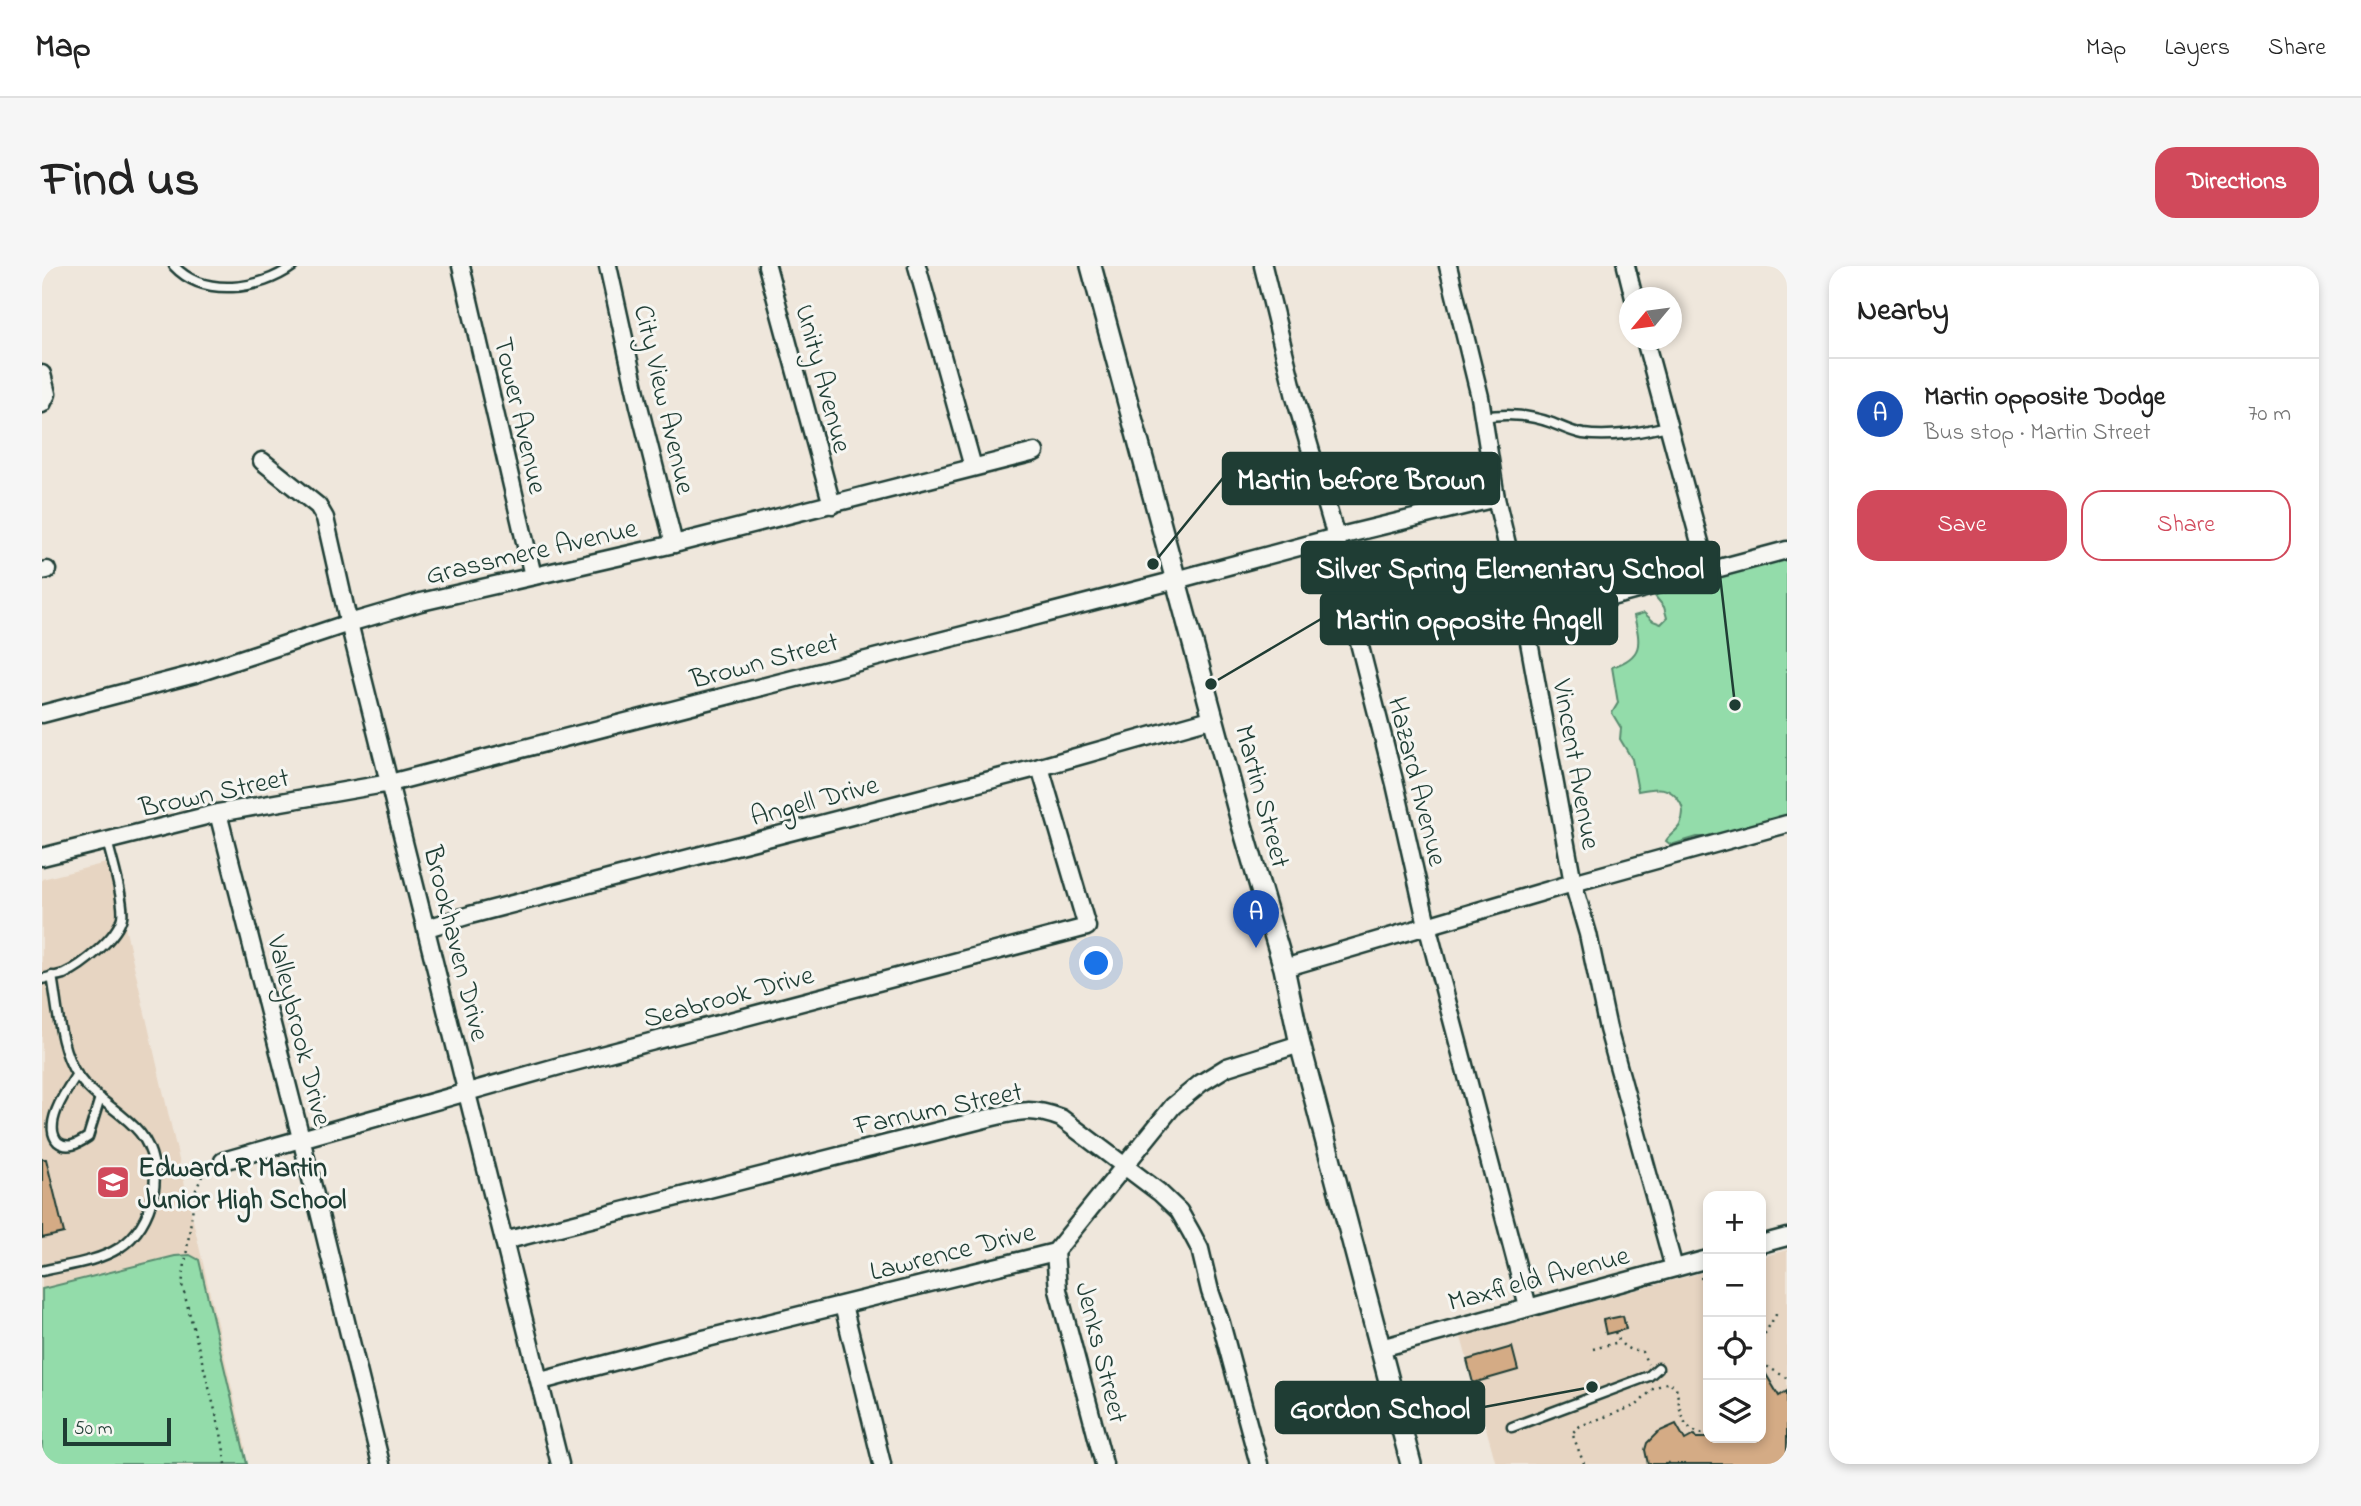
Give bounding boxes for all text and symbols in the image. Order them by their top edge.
text: Map [35,24,91,72]
text: Map [2086,31,2126,66]
text: Layers [2164,31,2230,66]
text: Share [2268,31,2326,66]
text: Find us [42,146,199,218]
button: Directions [2155,147,2319,218]
north arrow [1619,287,1682,350]
text: Nearby [1857,290,1949,334]
street label: Unity Avenue [782,300,861,458]
street label: City View Avenue [621,301,704,499]
street label: Tower Avenue [481,333,557,499]
text: Martin opposite Dodge [1924,379,2165,417]
text: A [1873,398,1887,431]
text: 70 m [2248,398,2291,431]
text: Bus stop · Martin Street [1924,417,2151,450]
callout: Martin before Brown [1223,453,1499,504]
text: Martin before Brown [1237,460,1485,504]
button: Save [1857,490,2067,561]
button: Share [2081,490,2291,561]
street label: Grassmere Avenue [422,509,642,598]
callout: Silver Spring Elementary School [1302,542,1719,593]
text: Silver Spring Elementary School [1316,549,1704,594]
callout: Martin opposite Angell [1321,593,1617,644]
text: Martin opposite Angell [1335,600,1603,645]
street label: Brown Street [685,623,844,702]
street label: Vincent Avenue [1539,675,1610,853]
street label: Hazard Avenue [1375,693,1457,871]
street label: Martin Street [1222,721,1299,873]
street label: Brown Street [135,759,293,830]
street label: Angell Drive [746,766,884,839]
street label: Brookhaven Drive [410,841,499,1046]
pin: A [1233,890,1279,948]
street label: Valleybrook Drive [254,930,341,1131]
your location [1079,946,1113,980]
street label: Seabrook Drive [639,956,819,1041]
street label: Farnum Street [850,1073,1027,1148]
place label: Edward R Martin Junior High School [138,1149,347,1223]
school or university icon: Edward R Martin Junior High School [94,1163,132,1201]
map controls [1703,1191,1766,1443]
button: + [1703,1191,1766,1254]
street label: Lawrence Drive [866,1213,1040,1294]
street label: Maxfield Avenue [1444,1236,1635,1324]
button: − [1703,1254,1766,1317]
street label: Jenks Street [1062,1278,1137,1428]
button: locate [1703,1317,1766,1380]
button: layers [1703,1380,1766,1443]
callout: Gordon School [1276,1382,1484,1433]
text: Gordon School [1290,1389,1470,1433]
scale bar [63,1415,172,1447]
text: 50 m [74,1416,113,1443]

